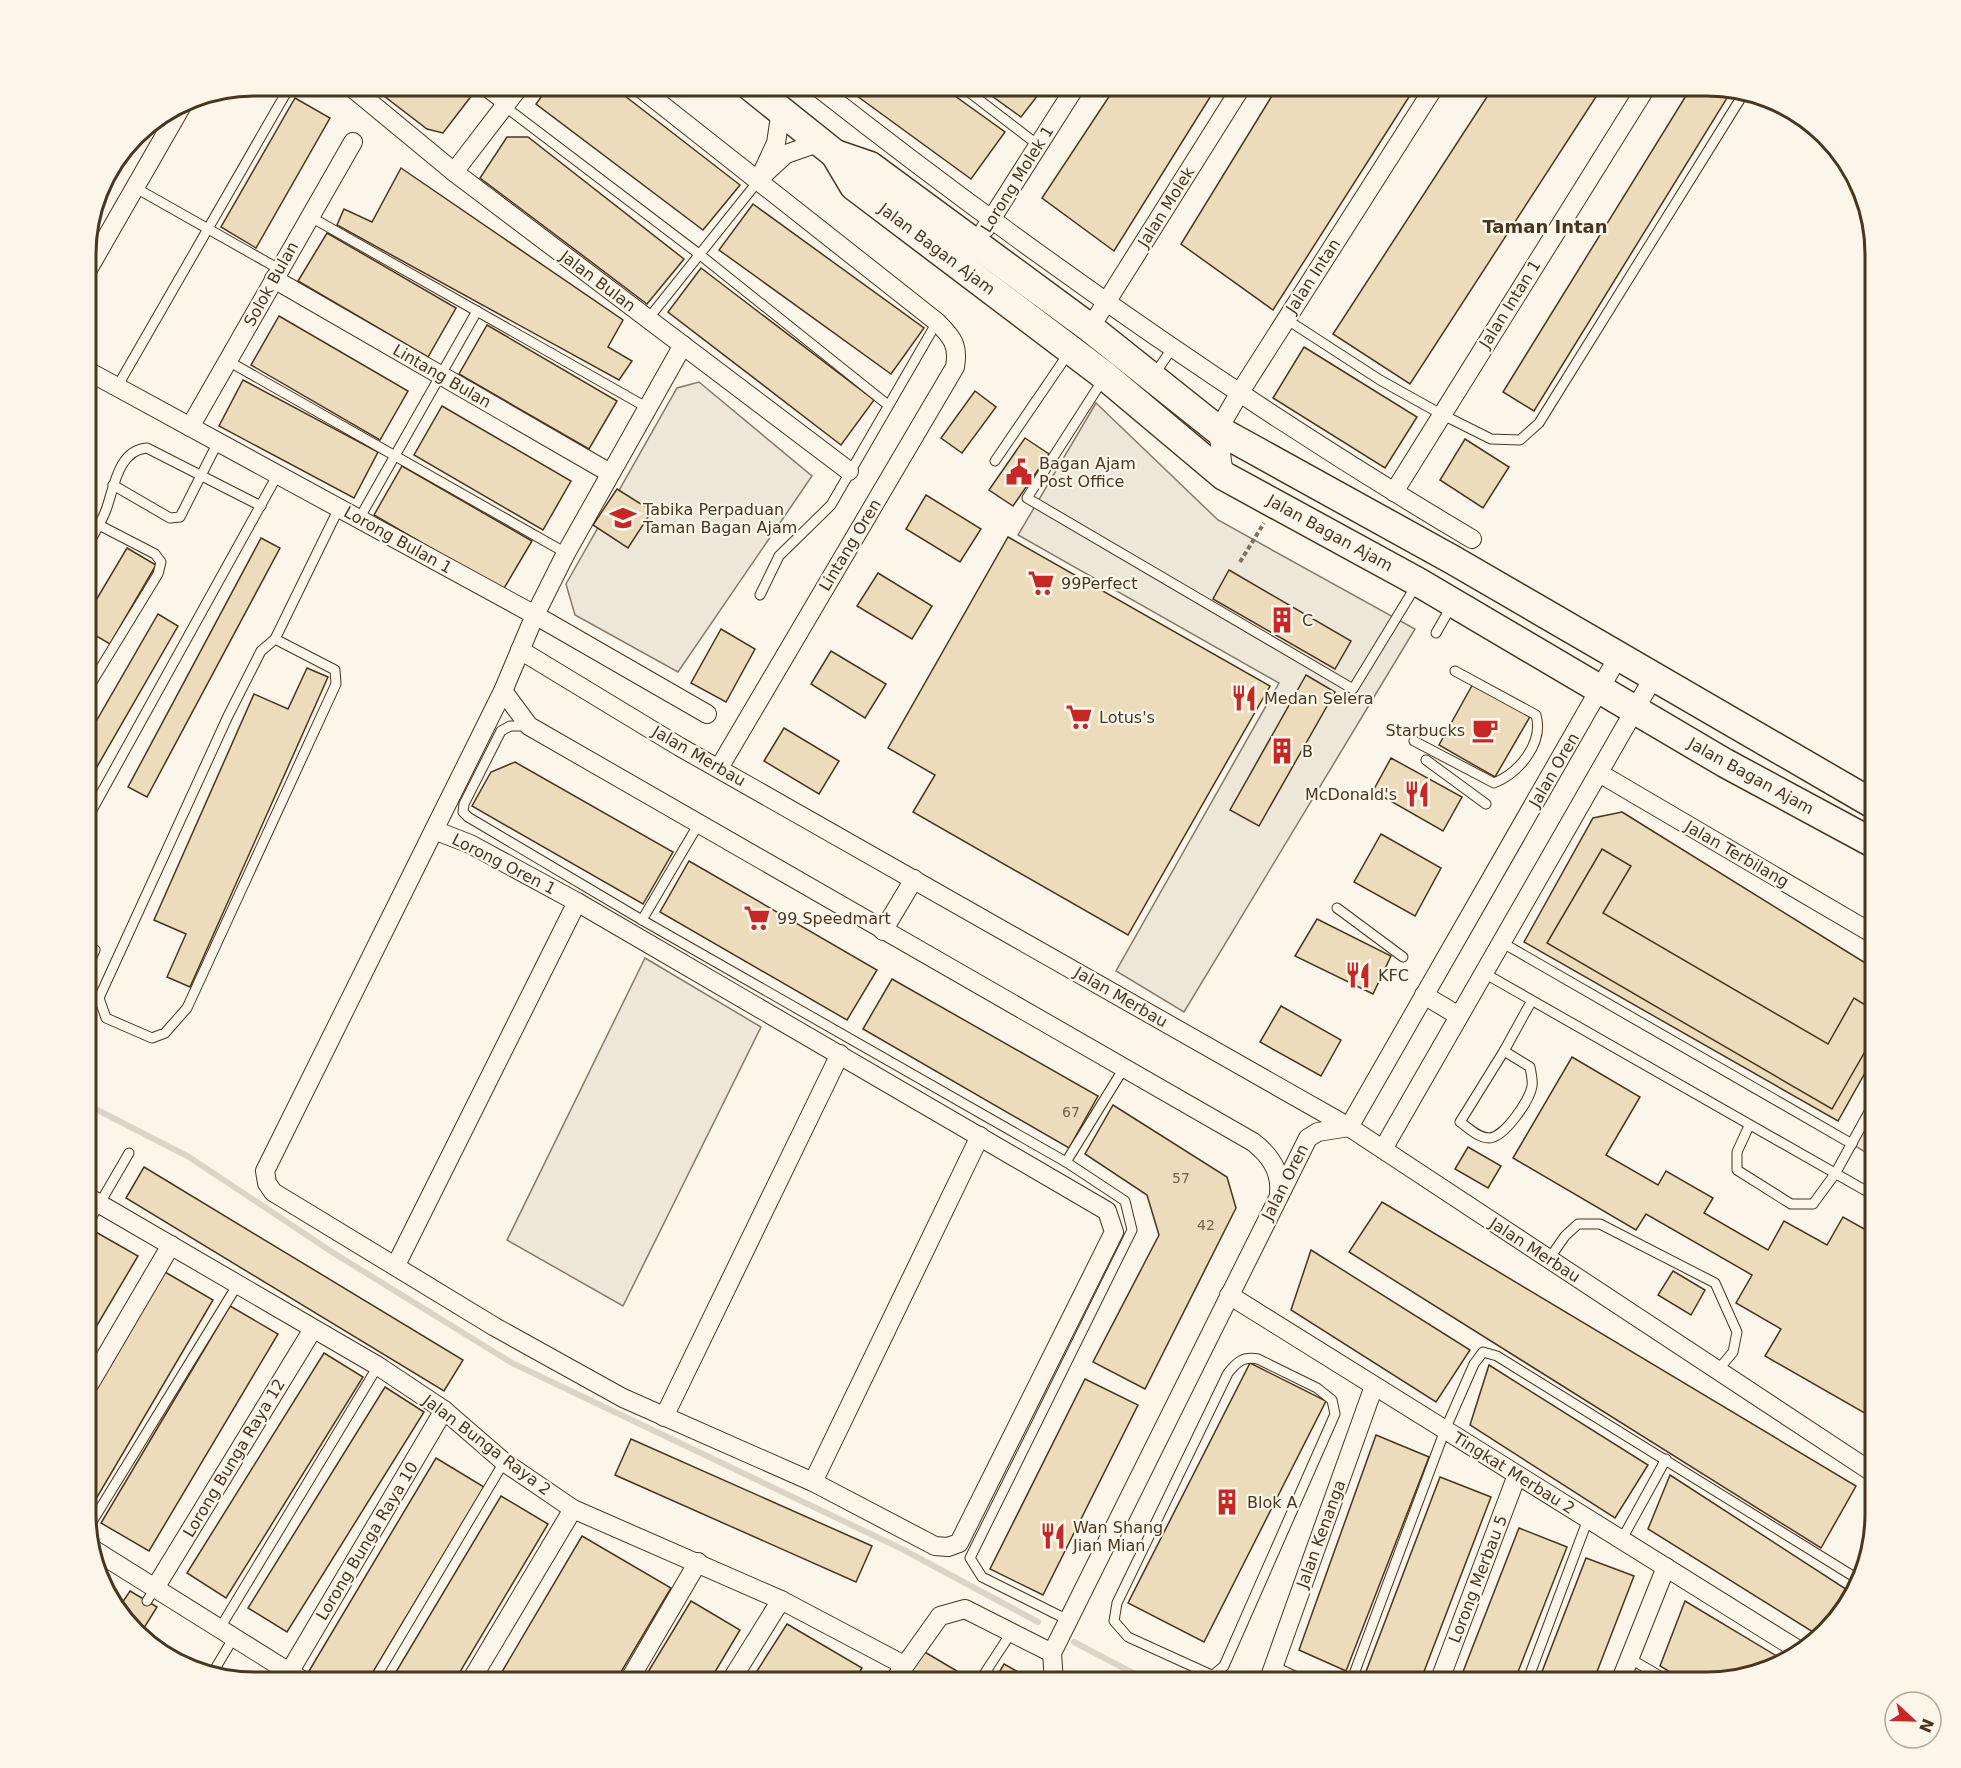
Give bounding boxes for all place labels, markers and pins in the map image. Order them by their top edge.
place label: Bagan Ajam Post Office [1039,454,1136,491]
public building icon: Bagan Ajam Post Office [1004,457,1034,487]
place label: Tabika Perpaduan Taman Bagan Ajam [642,500,797,537]
school or university icon: Tabika Perpaduan Taman Bagan Ajam [608,503,638,533]
supermarket icon: 99Perfect [1026,568,1056,598]
place label: 99Perfect [1061,574,1137,593]
building icon: C [1267,605,1297,635]
place label: C [1302,611,1313,630]
restaurant icon: Medan Selera [1229,683,1259,713]
place label: Medan Selera [1264,689,1374,708]
supermarket icon: Lotus's [1064,702,1094,732]
place label: Lotus's [1099,708,1155,727]
cafe icon: Starbucks [1470,715,1500,745]
place label: Starbucks [1385,721,1465,740]
building icon: B [1267,736,1297,766]
place label: B [1302,742,1313,761]
restaurant icon: McDonald's [1402,779,1432,809]
place label: McDonald's [1305,785,1397,804]
supermarket icon: 99 Speedmart [742,903,772,933]
place label: 99 Speedmart [777,909,891,928]
restaurant icon: KFC [1343,960,1373,990]
place label: KFC [1378,966,1409,985]
building icon: Blok A [1212,1487,1242,1517]
place label: Blok A [1247,1493,1298,1512]
place label: Wan Shang Jian Mian [1072,1518,1163,1555]
restaurant icon: Wan Shang Jian Mian [1038,1521,1068,1551]

